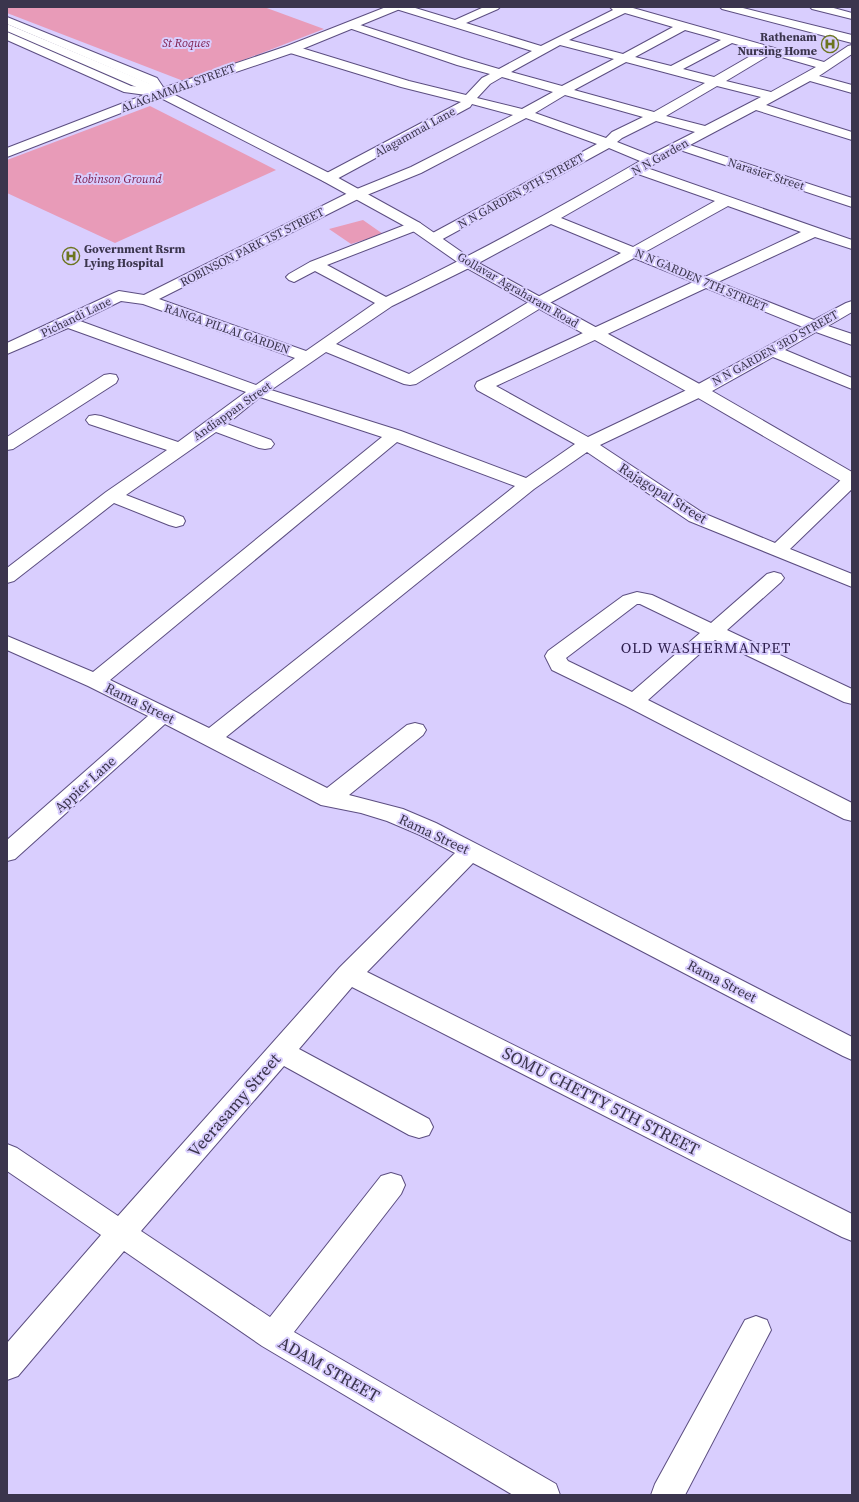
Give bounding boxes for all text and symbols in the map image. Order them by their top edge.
place label: Rathenam Nursing Home [737,29,817,59]
hospital icon: Rathenam Nursing Home [820,34,840,54]
park label: St Roques [162,35,211,51]
street label: ALAGAMMAL STREET [119,60,238,116]
street label: Alagammal Lane [372,103,458,161]
street label: N N Garden [629,135,691,179]
street label: N N GARDEN 9TH STREET [455,149,588,232]
street label: Narasier Street [726,154,806,194]
park label: Robinson Ground [73,171,162,187]
street label: ROBINSON PARK 1ST STREET [177,203,327,290]
place label: Government Rsrm Lying Hospital [84,241,186,271]
street label: N N GARDEN 7TH STREET [632,245,770,315]
hospital icon: Government Rsrm Lying Hospital [61,246,81,266]
street label: Gollavar Agraharam Road [454,249,582,331]
street label: Pichandi Lane [38,293,114,341]
street label: RANGA PILLAI GARDEN [162,300,292,358]
street label: N N GARDEN 3RD STREET [709,306,842,389]
street label: Andiappan Street [190,378,275,444]
street label: Rajagopal Street [615,458,711,528]
district label: OLD WASHERMANPET [621,637,791,658]
street label: Rama Street [102,677,179,729]
street label: Appier Lane [50,751,120,817]
street label: Rama Street [396,809,473,859]
street label: Rama Street [684,955,761,1007]
street label: SOMU CHETTY 5TH STREET [498,1041,704,1161]
street label: Veerasamy Street [182,1047,286,1162]
street label: ADAM STREET [274,1330,384,1408]

